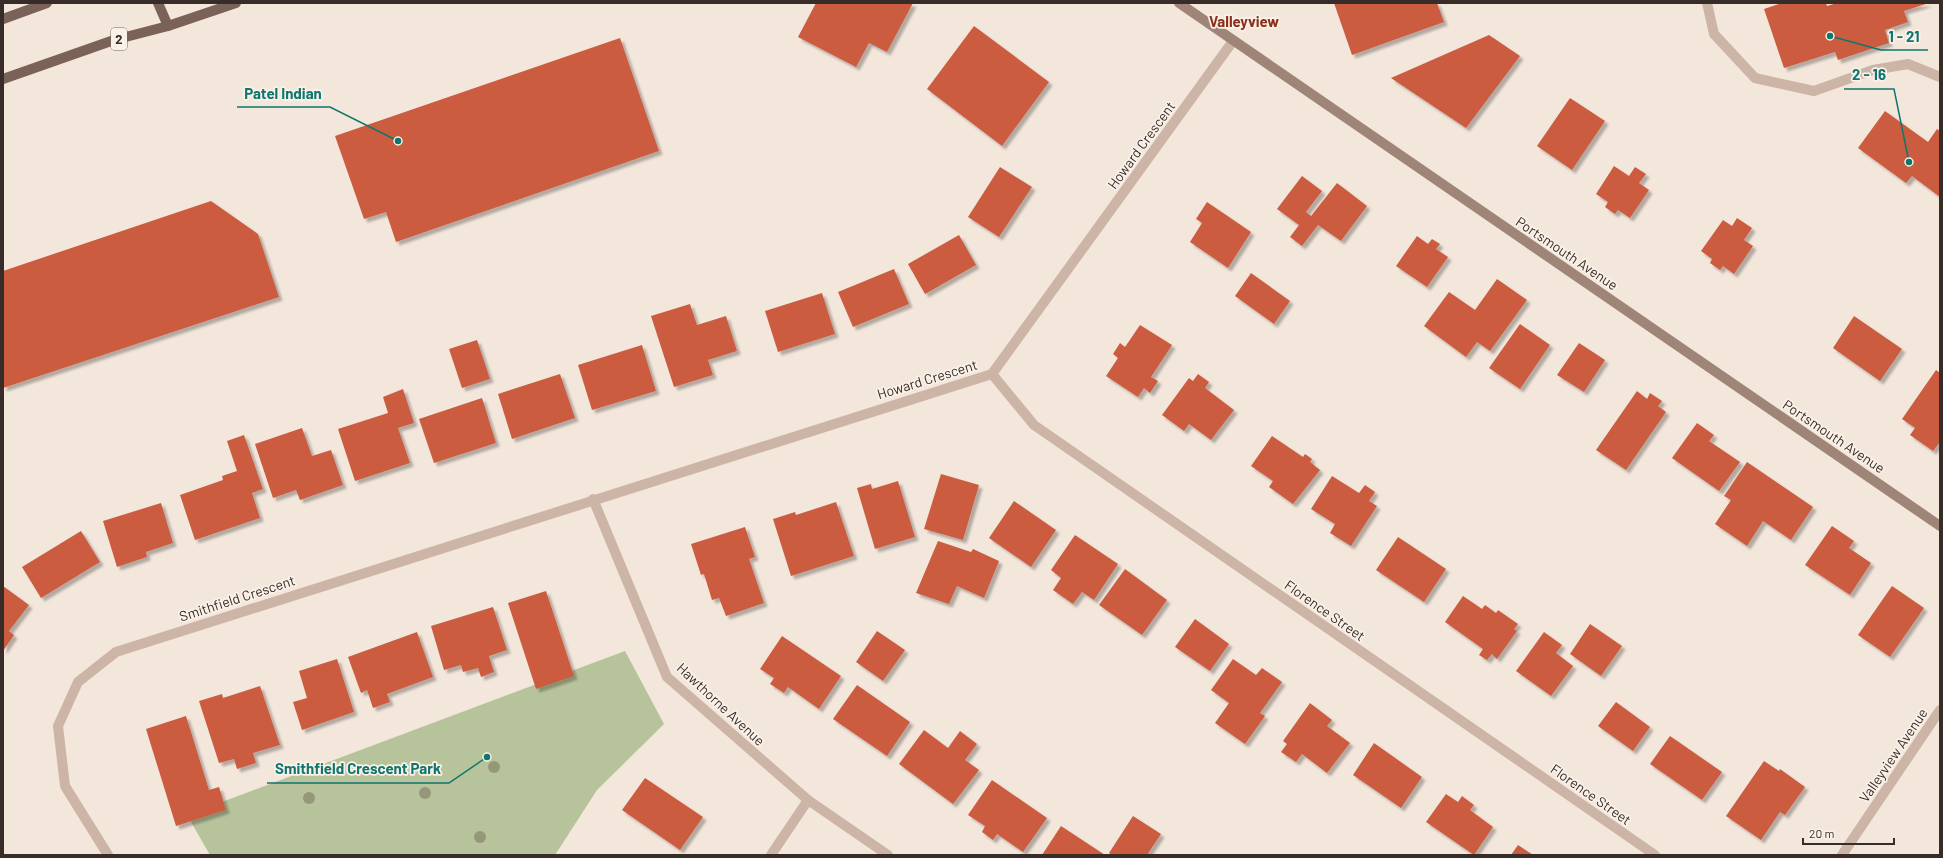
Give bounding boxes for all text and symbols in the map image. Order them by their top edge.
district label: Valleyview [1209,12,1279,30]
callout: 1 - 21 [1881,23,1928,50]
text: 1 - 21 [1888,27,1920,45]
road number: 2 [111,28,127,50]
callout: 2 - 16 [1844,62,1894,89]
text: 2 - 16 [1852,65,1886,83]
callout: Patel Indian [237,80,330,107]
text: Patel Indian [244,84,322,102]
street label: Howard Crescent [1104,98,1178,192]
street label: Portsmouth Avenue [1513,213,1621,293]
street label: Howard Crescent [875,356,979,402]
street label: Portsmouth Avenue [1780,396,1888,476]
street label: Smithfield Crescent [177,571,297,625]
street label: Florence Street [1281,576,1369,644]
street label: Hawthorne Avenue [674,659,768,749]
street label: Valleyview Avenue [1855,705,1931,805]
callout: Smithfield Crescent Park [267,756,449,783]
text: Smithfield Crescent Park [275,759,441,777]
street label: Florence Street [1547,760,1635,828]
scale bar [1803,820,1894,846]
text: 20 m [1809,826,1835,840]

